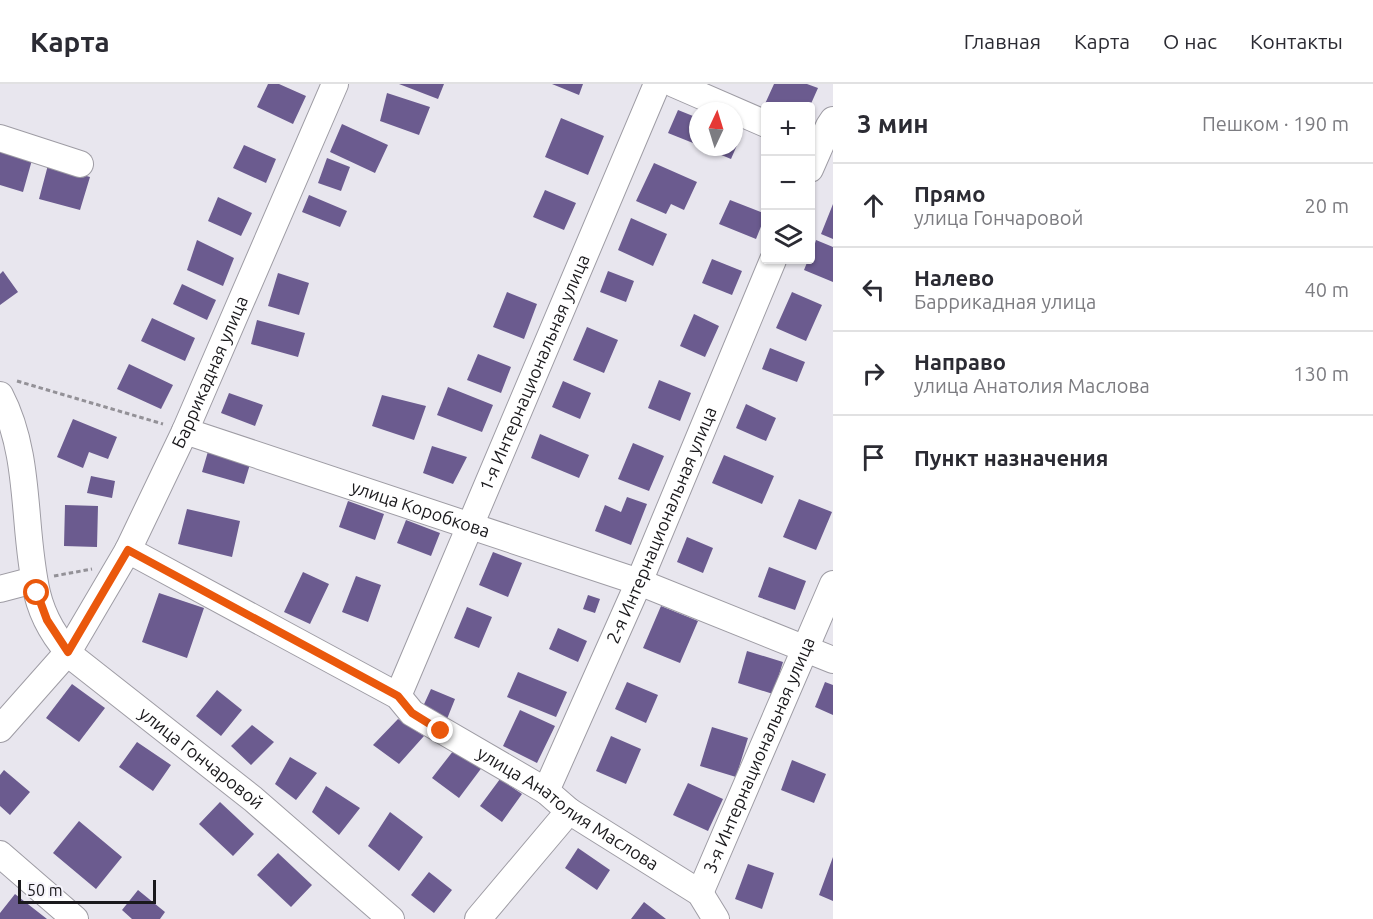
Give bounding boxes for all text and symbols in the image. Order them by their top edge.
text: Карта [30,26,110,57]
text: Главная [964,29,1041,53]
text: Карта [1074,29,1130,53]
text: О нас [1163,29,1217,53]
text: Контакты [1250,29,1343,53]
north arrow [689,102,743,156]
map controls [761,102,815,264]
button: + [761,102,815,156]
text: 3 мин [857,109,929,138]
text: Пешком · 190 m [1202,112,1349,135]
button: − [761,156,815,210]
text: Прямо [914,181,985,206]
icon: ahead [857,189,890,222]
text: 20 m [1305,194,1349,217]
text: улица Гончаровой [914,206,1083,229]
button: layers [761,210,815,264]
street label: 1-я Интернациональная улица [475,251,593,494]
text: Налево [914,265,994,290]
icon: left [857,273,890,306]
text: 40 m [1305,278,1349,301]
text: Баррикадная улица [914,290,1096,313]
street label: Баррикадная улица [167,293,251,451]
text: Направо [914,349,1006,374]
icon: right [857,357,890,390]
text: 130 m [1293,362,1349,385]
text: улица Анатолия Маслова [914,374,1150,397]
street label: 2-я Интернациональная улица [602,404,720,646]
icon: arrive [857,441,890,474]
text: Пункт назначения [914,445,1108,470]
street label: улица Коробкова [349,476,493,541]
route start [23,579,49,605]
street label: 3-я Интернациональная улица [699,634,818,876]
street label: улица Гончаровой [136,702,268,812]
route end [427,717,453,743]
street label: улица Анатолия Маслова [474,742,663,874]
scale bar [18,877,156,904]
text: 50 m [27,881,63,899]

